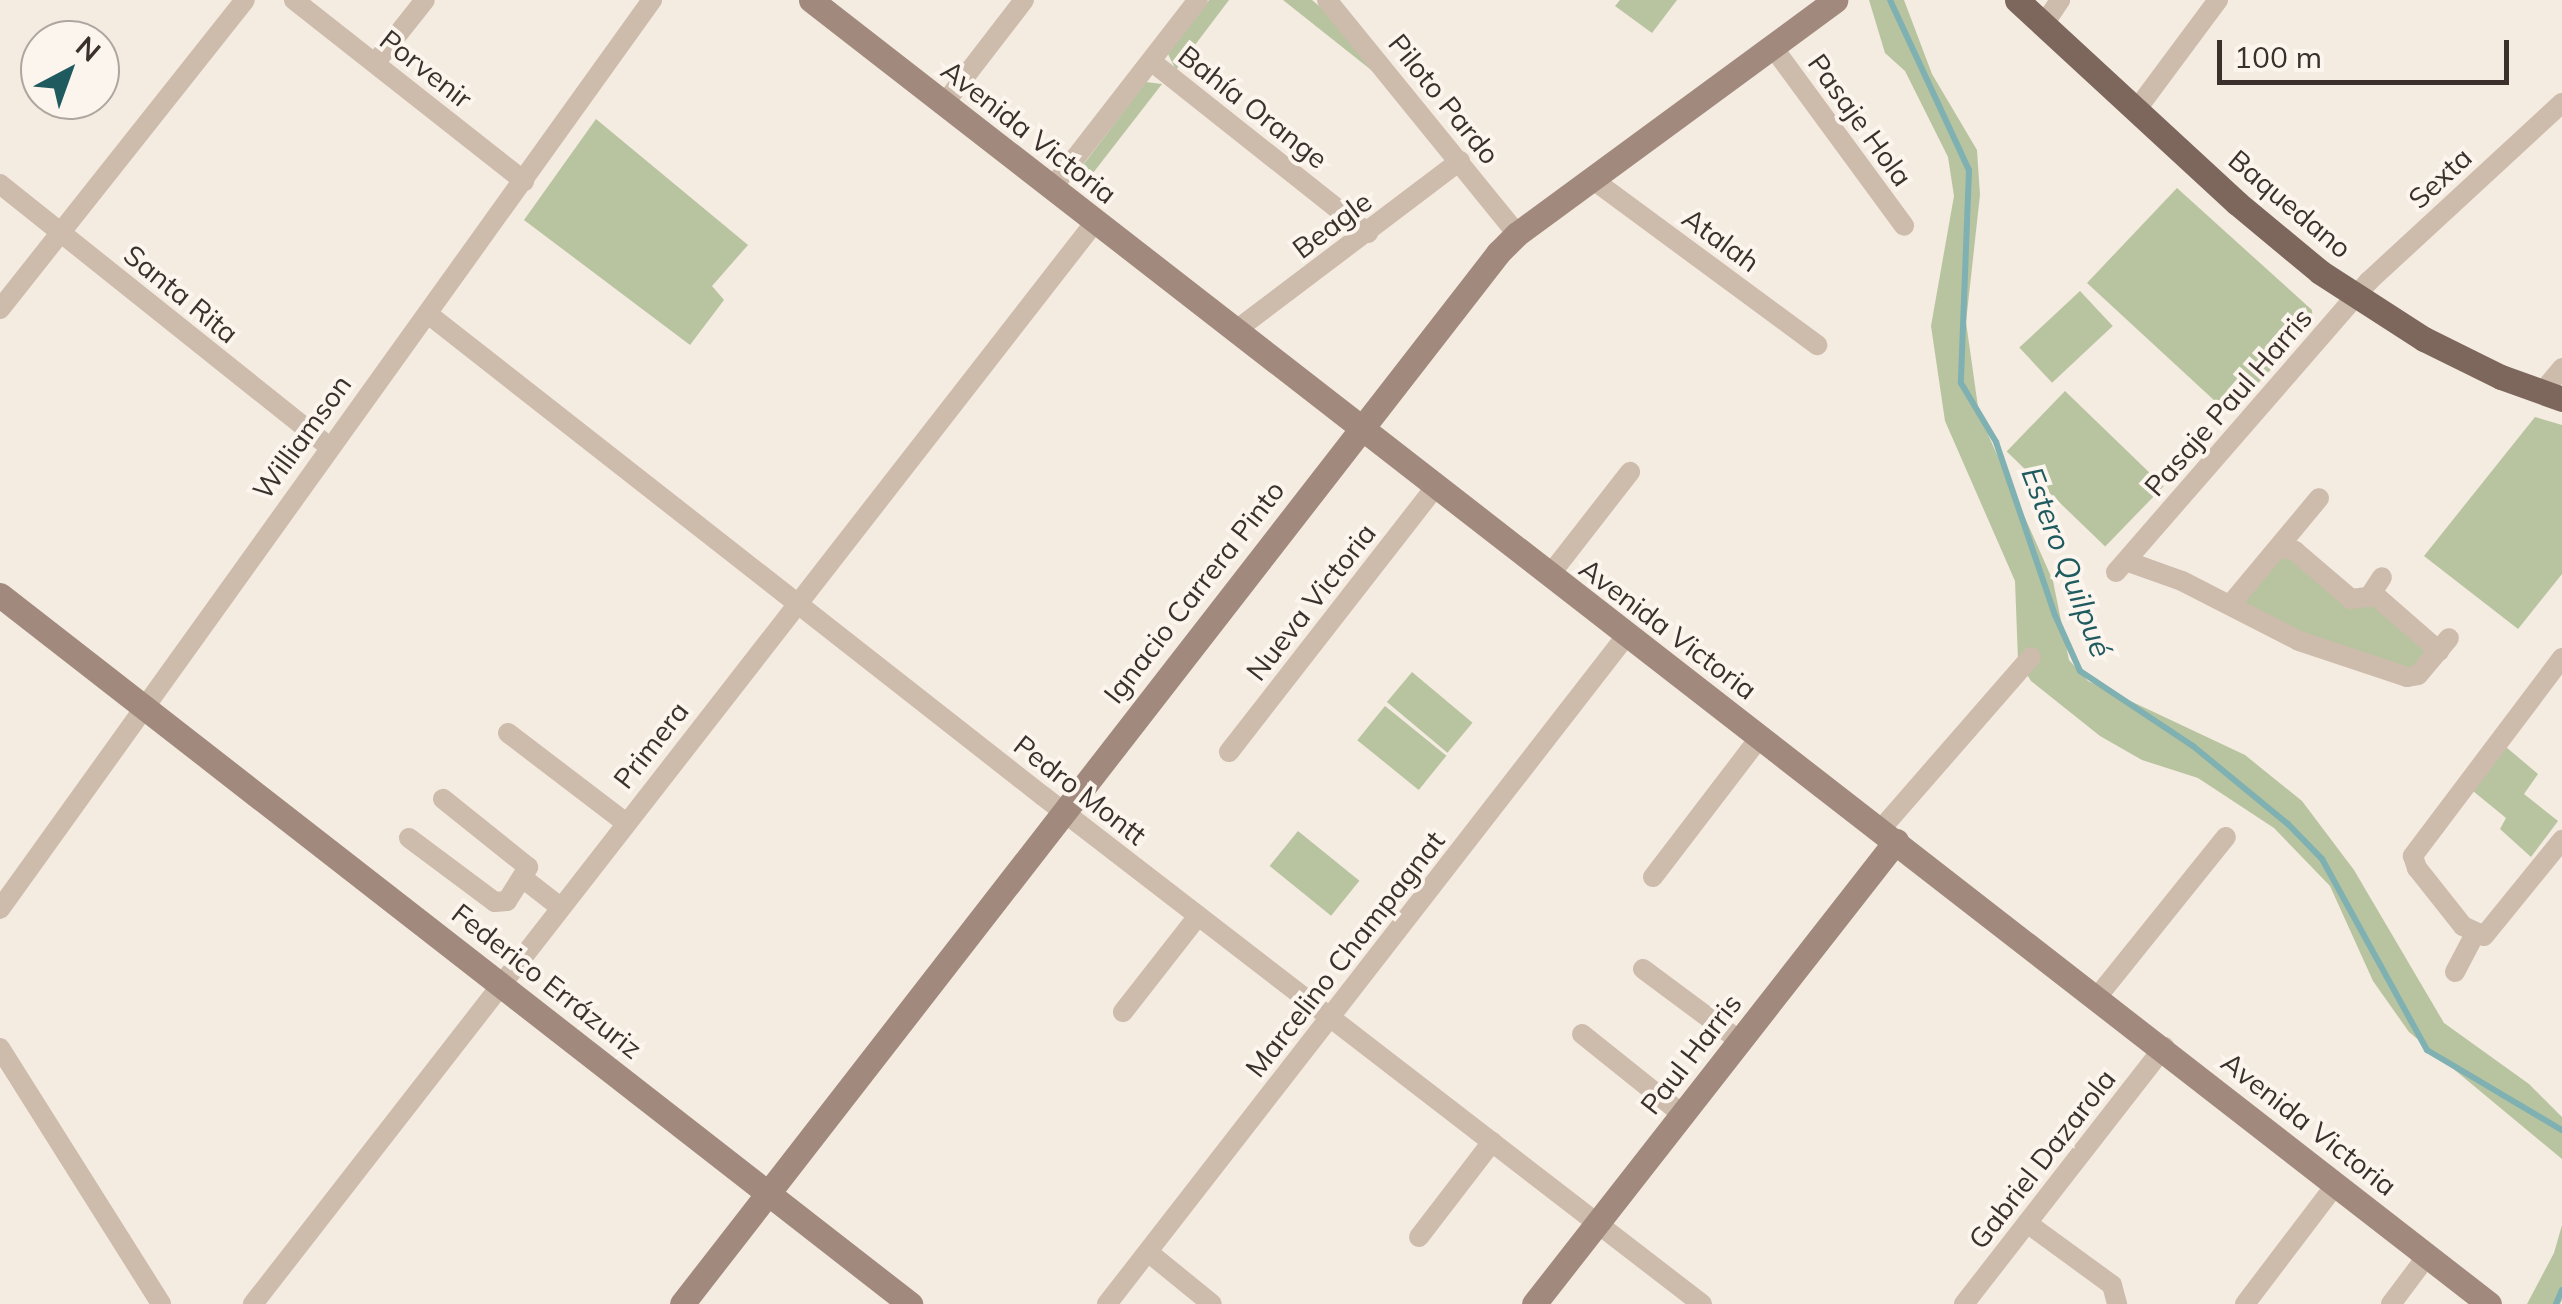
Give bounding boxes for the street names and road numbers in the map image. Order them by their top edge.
street label: Porvenir [373,23,479,115]
street label: Piloto Pardo [1381,27,1507,171]
street label: Bahía Orange [1172,38,1334,176]
street label: Pasaje Hola [1801,47,1919,193]
street label: Avenida Victoria [935,53,1123,211]
street label: Sexta [2401,140,2479,216]
street label: Baquedano [2222,143,2358,265]
street label: Beagle [1286,185,1378,265]
street label: Atalah [1676,201,1766,279]
street label: Santa Rita [117,238,245,350]
street label: Pasaje Paul Harris [2137,301,2319,503]
street label: Williamson [246,368,358,506]
street label: Ignacio Carrera Pinto [1097,474,1291,710]
street label: Nueva Victoria [1239,517,1383,687]
street label: Avenida Victoria [1573,551,1763,707]
street label: Primera [607,695,695,795]
street label: Pedro Montt [1007,728,1153,852]
street label: Marcelino Champagnat [1238,824,1452,1084]
street label: Federico Errázuriz [445,896,649,1066]
street label: Paul Harris [1634,987,1748,1121]
street label: Avenida Victoria [2215,1045,2403,1203]
street label: Gabriel Dazarola [1962,1063,2122,1255]

